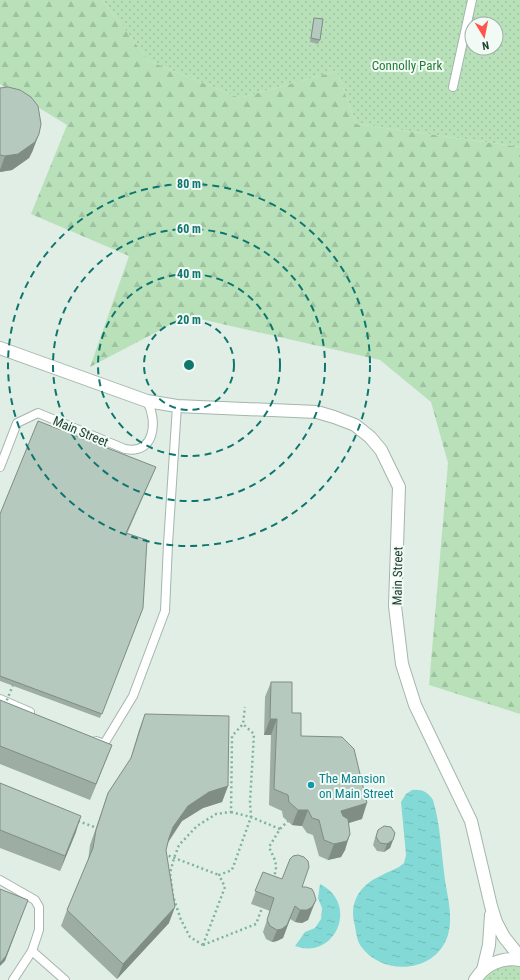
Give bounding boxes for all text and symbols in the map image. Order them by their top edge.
north arrow [464,16,504,56]
text: N [481,38,490,52]
park label: Connolly Park [372,58,442,73]
text: 80 m [177,177,201,191]
text: 60 m [177,222,201,236]
text: 40 m [177,267,201,281]
text: 20 m [177,313,201,327]
centre of rings [182,358,196,372]
street label: Main Street [51,413,111,450]
street label: Main Street [389,546,406,606]
place label: The Mansion on Main Street [319,771,394,801]
marker: The Mansion on Main Street [306,780,316,790]

